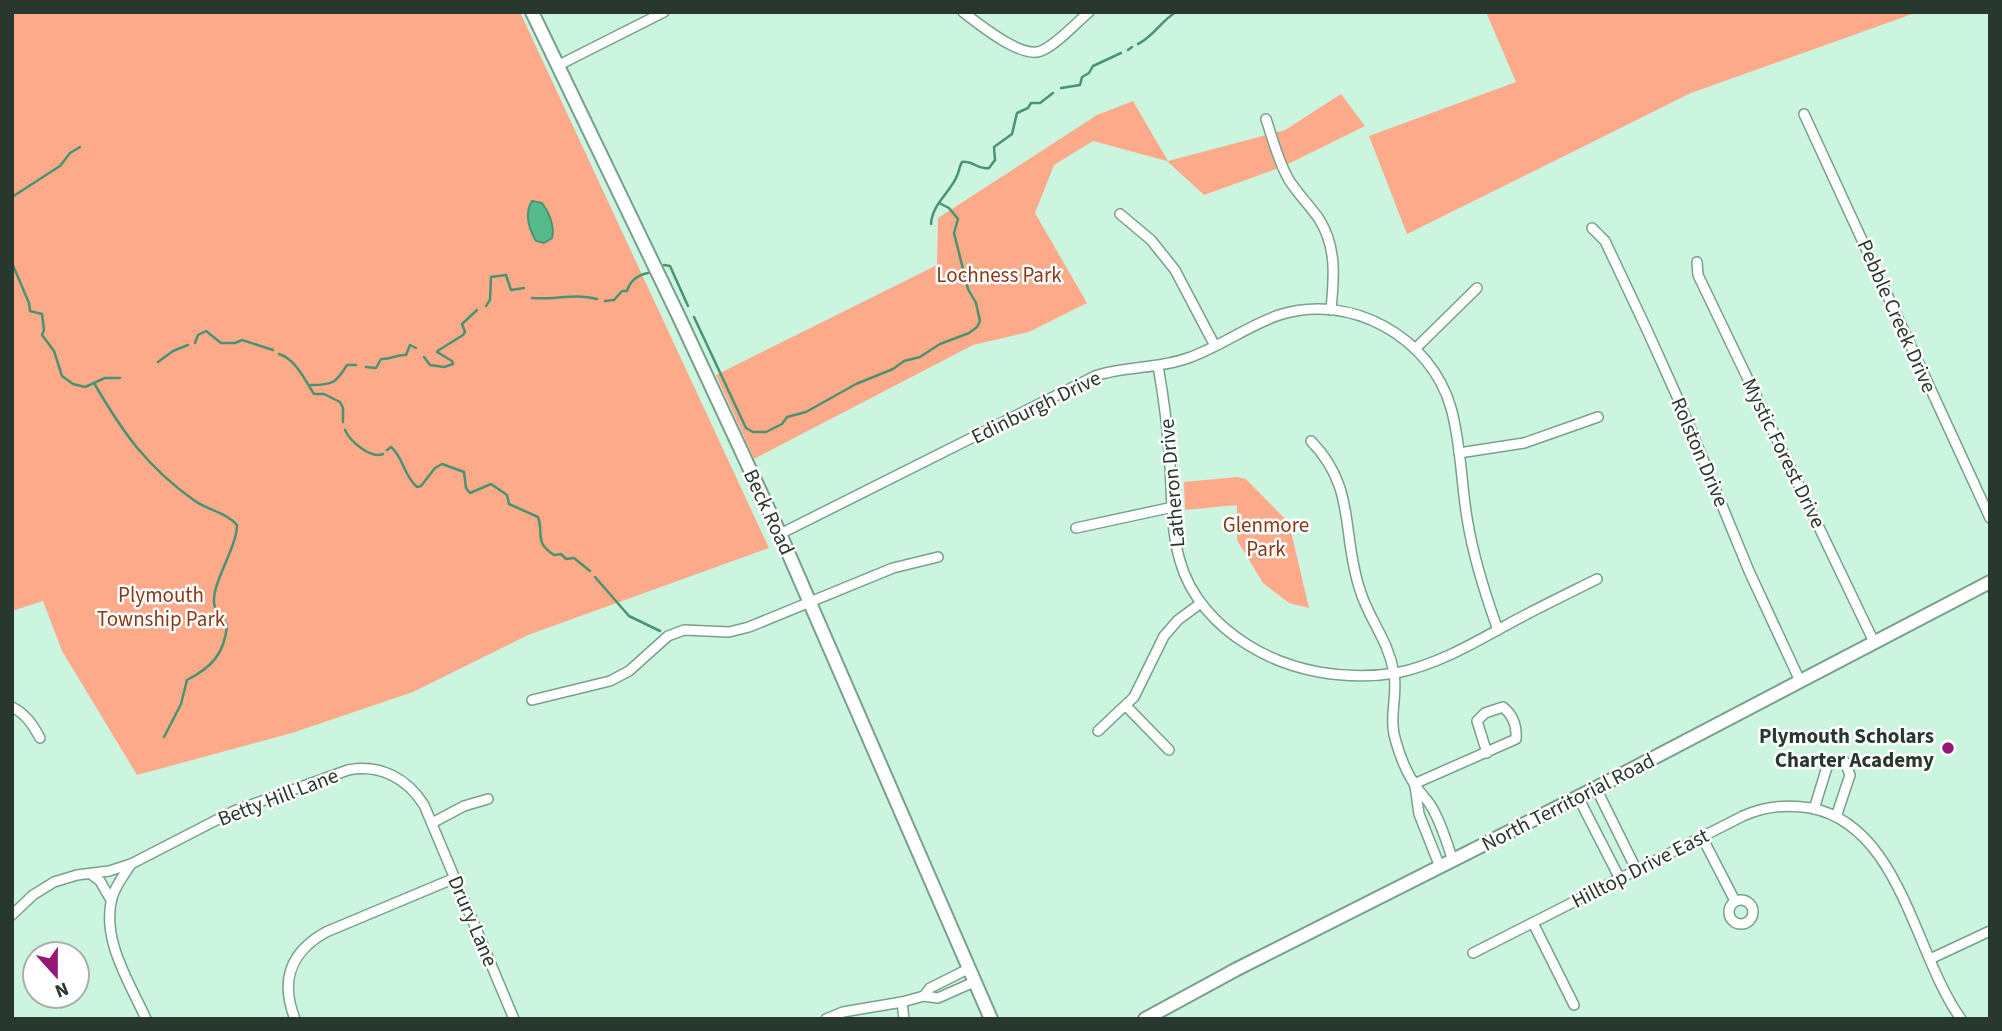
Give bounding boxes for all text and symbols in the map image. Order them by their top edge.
street label: Pebble Creek Drive [1850,235,1944,397]
park label: Lochness Park [936,260,1062,290]
street label: Edinburgh Drive [966,363,1106,451]
street label: Mystic Forest Drive [1735,373,1833,533]
street label: Rolston Drive [1663,393,1737,511]
street label: Latheron Drive [1151,417,1193,549]
street label: Beck Road [736,464,802,560]
park label: Glenmore Park [1223,510,1309,564]
park label: Plymouth Township Park [97,580,226,634]
place label: Plymouth Scholars Charter Academy [1759,721,1934,775]
marker: Plymouth Scholars Charter Academy [1940,740,1956,756]
street label: North Territorial Road [1476,745,1660,859]
street label: Betty Hill Lane [213,760,343,834]
street label: Hilltop Drive East [1566,820,1714,916]
street label: Drury Lane [440,871,506,971]
north arrow [21,940,91,1010]
text: N [51,975,72,1004]

